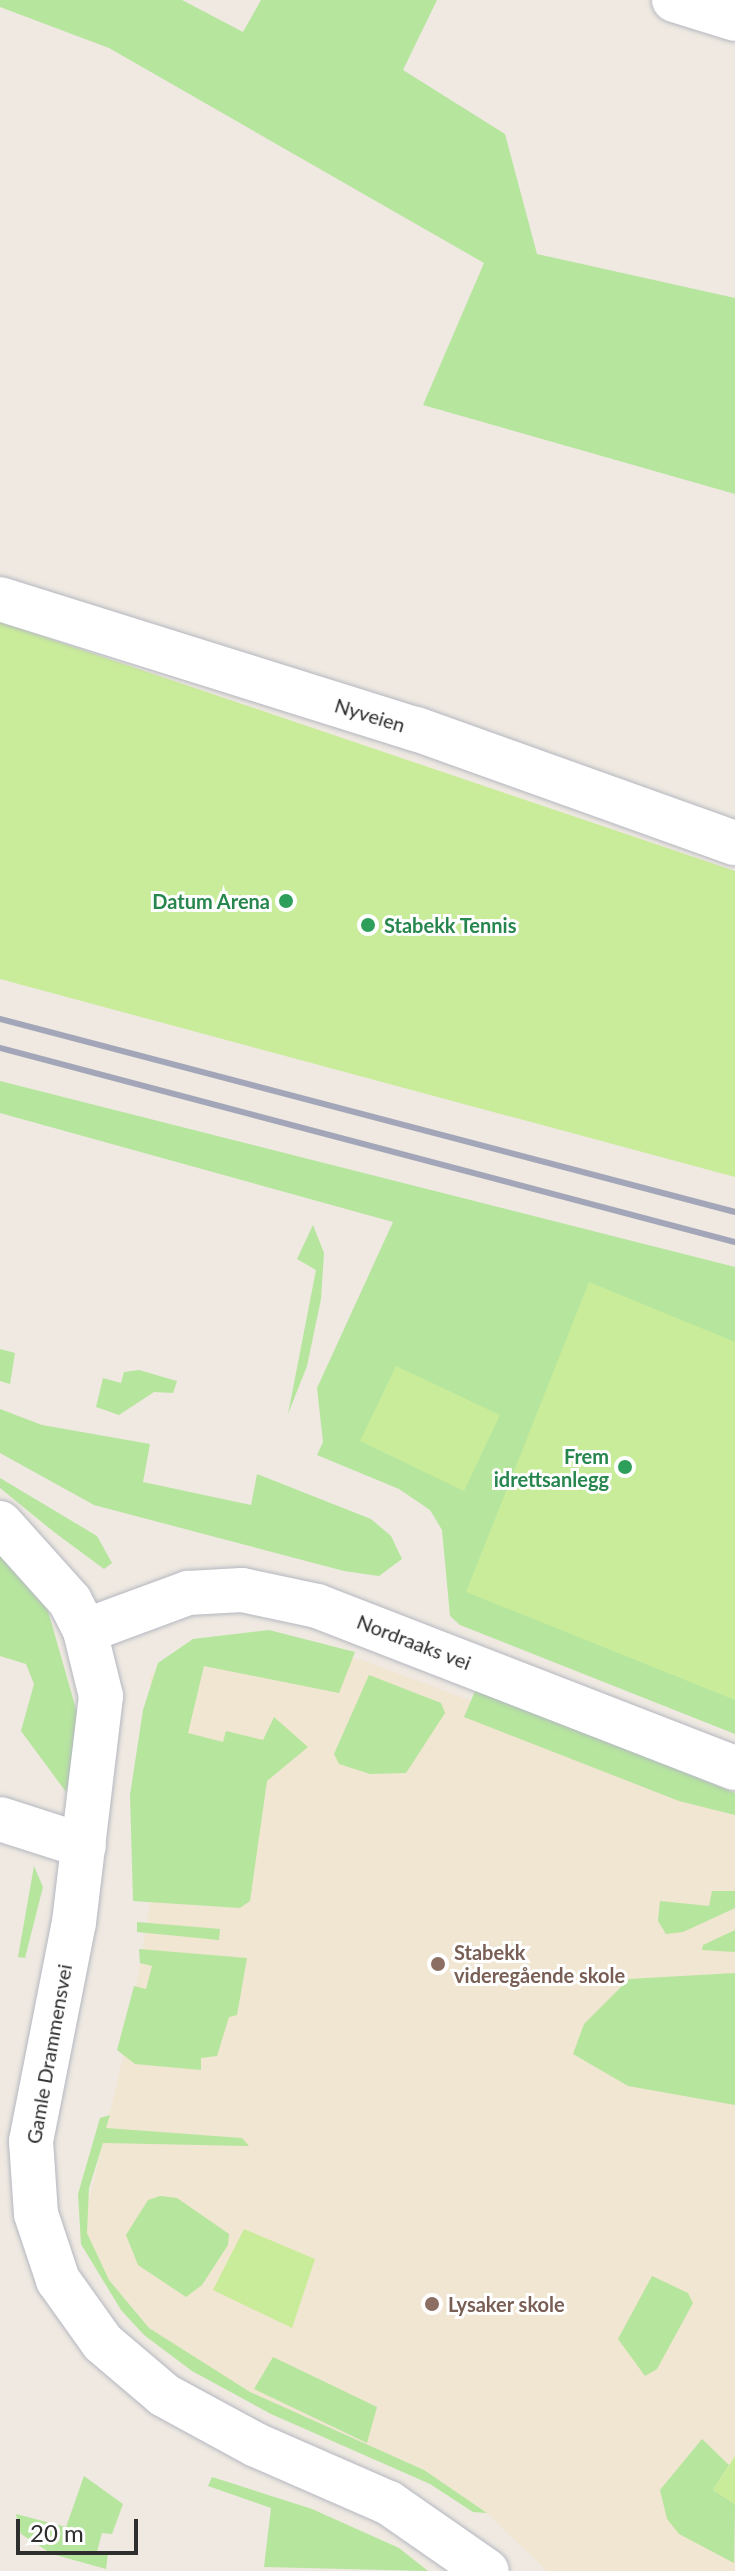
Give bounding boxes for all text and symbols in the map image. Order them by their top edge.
street label: Nyveien [332,693,408,737]
place label: Datum Arena [152,889,270,913]
marker: Datum Arena [277,892,295,910]
place label: Stabekk Tennis [384,913,517,937]
marker: Stabekk Tennis [359,916,377,934]
place label: Frem idrettsanlegg [494,1444,609,1491]
marker: Frem idrettsanlegg [616,1458,634,1476]
street label: Nordraaks vei [353,1609,475,1675]
place label: Stabekk videregående skole [454,1940,625,1987]
marker: Stabekk videregående skole [429,1955,447,1973]
street label: Gamle Drammensvei [21,1962,77,2146]
place label: Lysaker skole [448,2292,565,2316]
marker: Lysaker skole [423,2295,441,2313]
scale bar [20,2503,142,2553]
text: 20 m [30,2518,84,2547]

